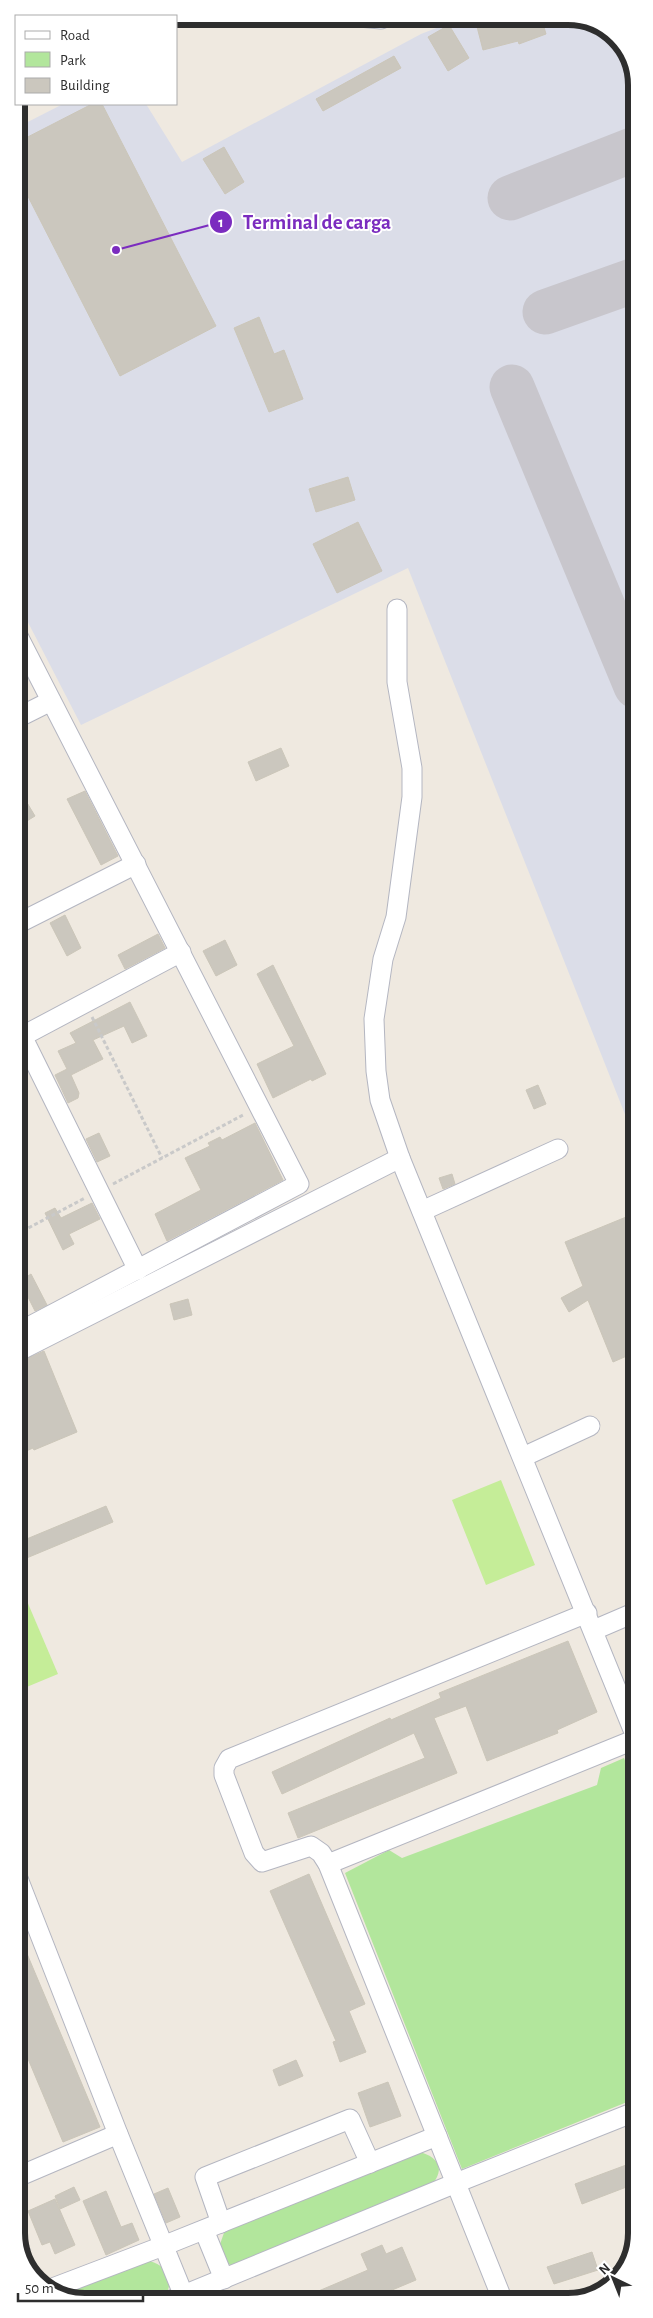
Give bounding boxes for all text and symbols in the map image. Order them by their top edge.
legend [15,15,178,105]
text: Road [60,28,90,43]
text: Park [60,53,86,68]
text: Building [60,78,110,93]
callout: Terminal de carga [208,204,401,240]
text: Terminal de carga [243,212,391,233]
text: 1 [218,215,224,230]
north arrow [588,2253,638,2303]
text: N [596,2261,613,2278]
scale bar [18,2270,142,2302]
text: 50 m [25,2281,54,2296]

